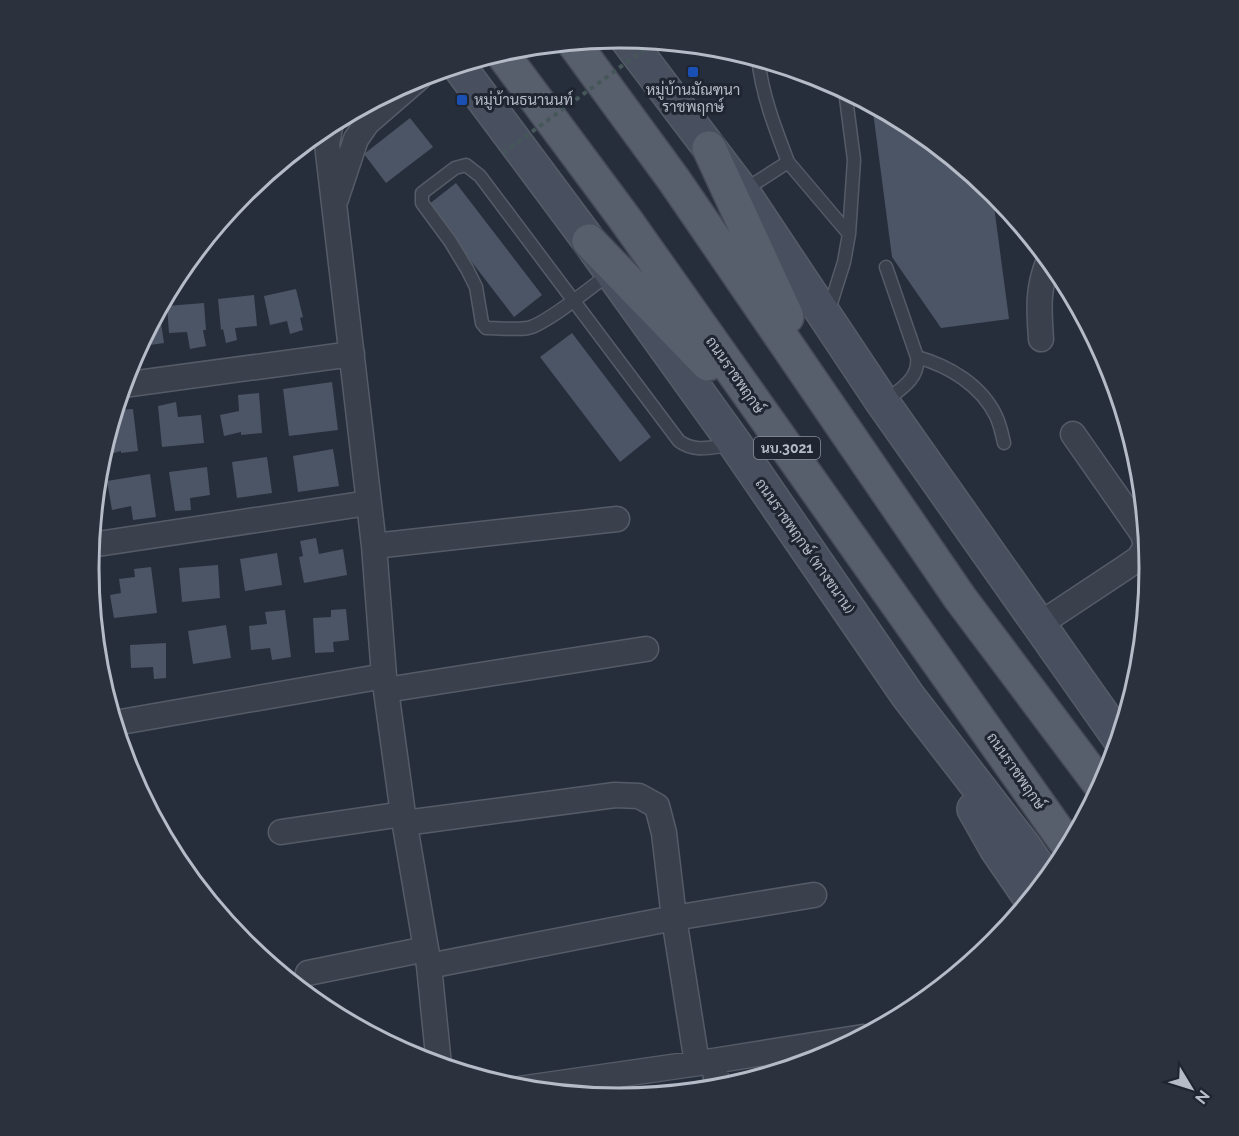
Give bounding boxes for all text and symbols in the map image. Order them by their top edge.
marker: หมู่บ้านมัณฑนา ราชพฤกษ์ [686,65,700,79]
place label: หมู่บ้านมัณฑนา ราชพฤกษ์ [646,80,740,116]
place label: หมู่บ้านธนานนท์ [474,90,573,110]
marker: หมู่บ้านธนานนท์ [455,93,469,107]
street label: ถนนราชพฤกษ์ [702,332,769,418]
road number: นบ.3021 [754,437,820,459]
street label: ถนนราชพฤกษ์ (ทางขนาน) [751,474,859,617]
street label: ถนนราชพฤกษ์ [983,728,1050,814]
north arrow [1161,1058,1221,1118]
text: N [1191,1086,1214,1108]

